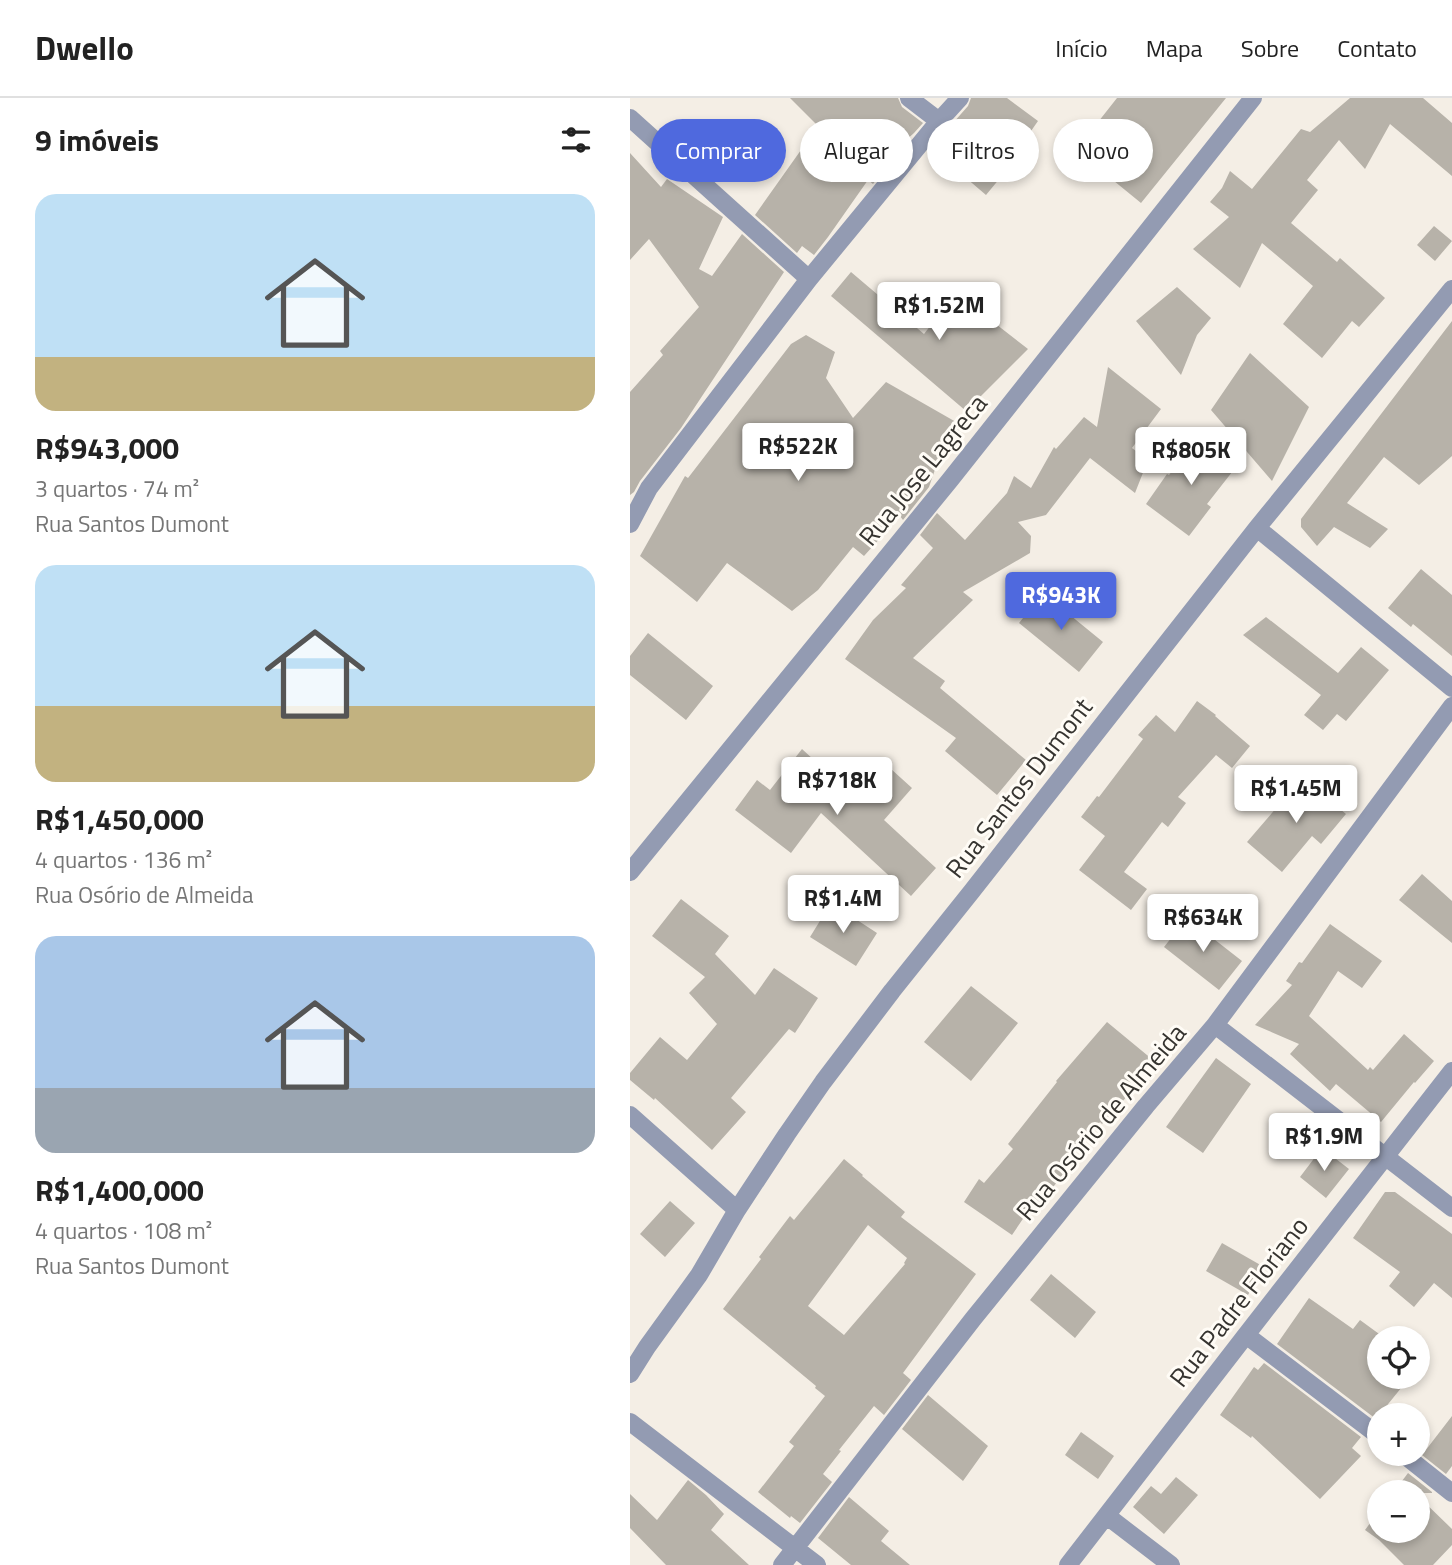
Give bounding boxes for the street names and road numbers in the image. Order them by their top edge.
street label: Rua Jose Lagreca [849,385,996,554]
street label: Rua Santos Dumont [936,689,1101,886]
street label: Rua Osório de Almeida [1006,1015,1195,1229]
street label: Rua Padre Floriano [1160,1208,1318,1395]

